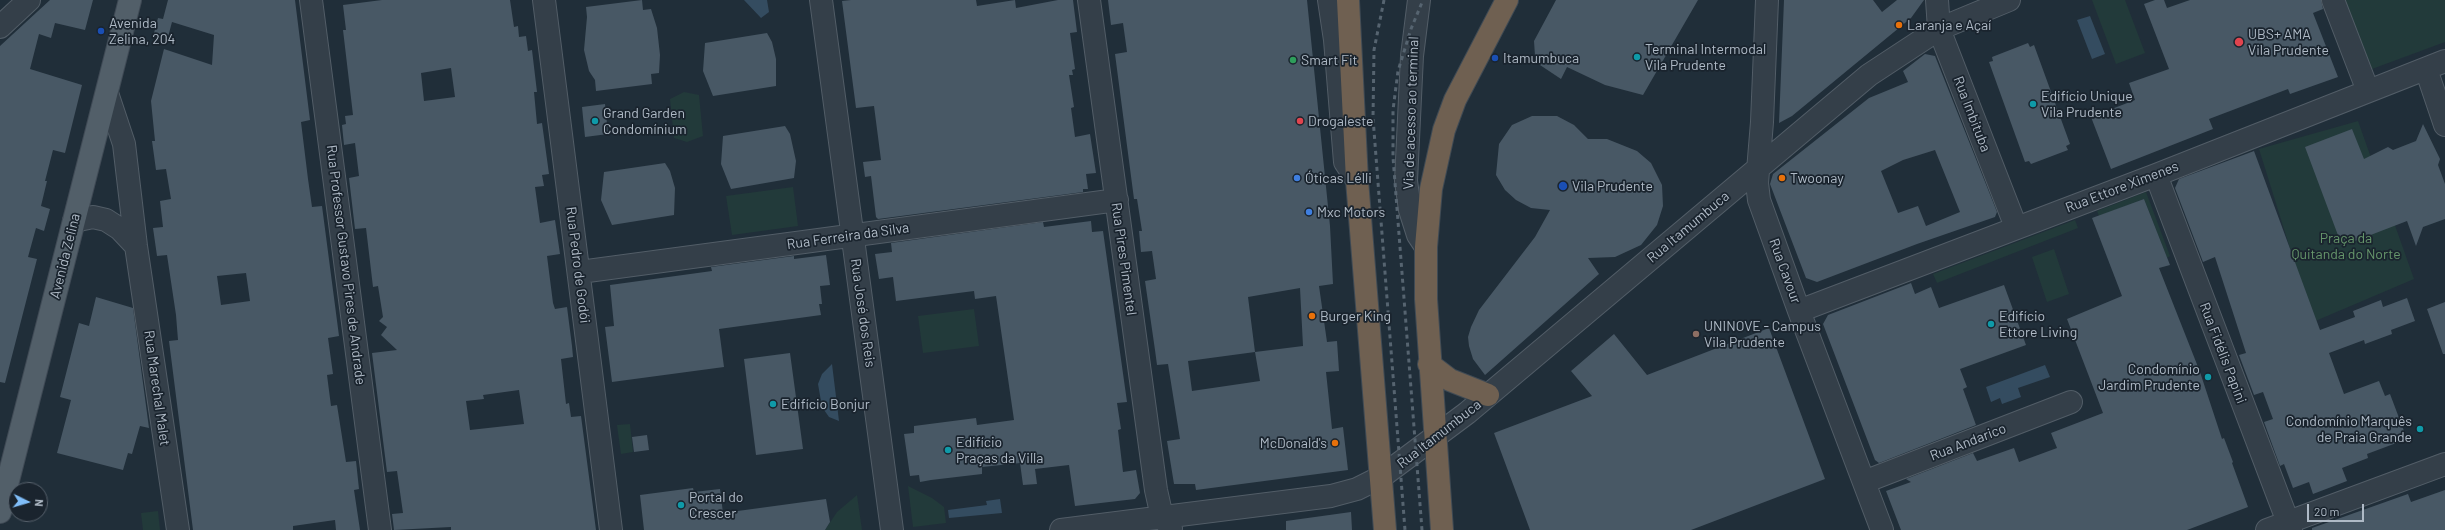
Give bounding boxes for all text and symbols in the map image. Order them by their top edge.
place label: Avenida Zelina, 204 [109,15,175,48]
place label: Laranja e Açaí [1907,17,1991,33]
marker: Laranja e Açaí [1894,20,1904,30]
marker: Avenida Zelina, 204 [96,26,106,36]
place label: UBS+ AMA Vila Prudente [2248,26,2329,58]
street label: Via de acesso ao terminal [1400,36,1422,190]
marker: UBS+ AMA Vila Prudente [2233,36,2245,48]
place label: Terminal Intermodal Vila Prudente [1645,41,1766,74]
place label: Itamumbuca [1503,50,1579,66]
place label: Smart Fit [1301,52,1358,68]
marker: Terminal Intermodal Vila Prudente [1632,52,1642,62]
marker: Itamumbuca [1490,53,1500,63]
marker: Smart Fit [1288,55,1298,65]
street label: Rua Imbituba [1950,74,1994,154]
place label: Edifício Unique Vila Prudente [2041,88,2133,120]
marker: Edifício Unique Vila Prudente [2028,99,2038,109]
place label: Grand Garden Condomínium [603,105,687,138]
place label: Drogaleste [1308,113,1374,129]
marker: Grand Garden Condomínium [590,116,600,126]
marker: Drogaleste [1295,116,1305,126]
street label: Rua Professor Gustavo Pires de Andrade [323,144,369,386]
street label: Rua Ettore Ximenes [2063,158,2181,216]
place label: Óticas Lélli [1305,170,1372,186]
place label: Twoonay [1790,170,1844,186]
marker: Óticas Lélli [1292,173,1302,183]
marker: Twoonay [1777,173,1787,183]
place label: Vila Prudente [1572,178,1653,194]
marker: Vila Prudente [1557,180,1569,192]
street label: Rua Itamumbuca [1643,188,1733,266]
street label: Rua Pires Pimentel [1108,202,1140,316]
place label: Mxc Motors [1317,204,1385,220]
street label: Rua Pedro de Godói [563,206,593,324]
marker: Mxc Motors [1304,207,1314,217]
street label: Avenida Zelina [46,212,84,300]
street label: Rua Ferreira da Silva [786,219,910,253]
park label: Praça da Quitanda do Norte [2291,230,2401,262]
street label: Rua Cavour [1765,236,1805,306]
street label: Rua José dos Reis [847,257,879,369]
street label: Rua Fidélis Papini [2196,300,2250,406]
place label: Burger King [1320,308,1391,324]
place label: Edifício Ettore Living [1999,308,2077,340]
marker: Burger King [1307,311,1317,321]
place label: UNINOVE - Campus Vila Prudente [1704,318,1821,350]
marker: Edifício Ettore Living [1986,319,1996,329]
street label: Rua Marechal Malet [141,329,173,447]
marker: UNINOVE - Campus Vila Prudente [1691,329,1701,339]
place label: Condomínio Jardim Prudente [2098,361,2200,394]
marker: Condomínio Jardim Prudente [2203,372,2213,382]
place label: Edifício Bonjur [781,396,870,412]
street label: Rua Itamumbuca [1394,396,1484,472]
marker: Edifício Bonjur [768,399,778,409]
place label: Condomínio Marquês de Praia Grande [2286,413,2412,446]
street label: Rua Andarico [1928,420,2008,464]
marker: Condomínio Marquês de Praia Grande [2415,424,2425,434]
place label: Edifício Praças da Villa [956,434,1043,466]
place label: McDonald's [1260,435,1327,451]
marker: McDonald's [1330,438,1340,448]
marker: Edifício Praças da Villa [943,445,953,455]
north arrow [8,482,48,522]
place label: Portal do Crescer [689,489,744,522]
scale bar [2309,496,2366,522]
text: N [33,499,46,507]
marker: Portal do Crescer [676,500,686,510]
text: 20 m [2314,504,2340,518]

